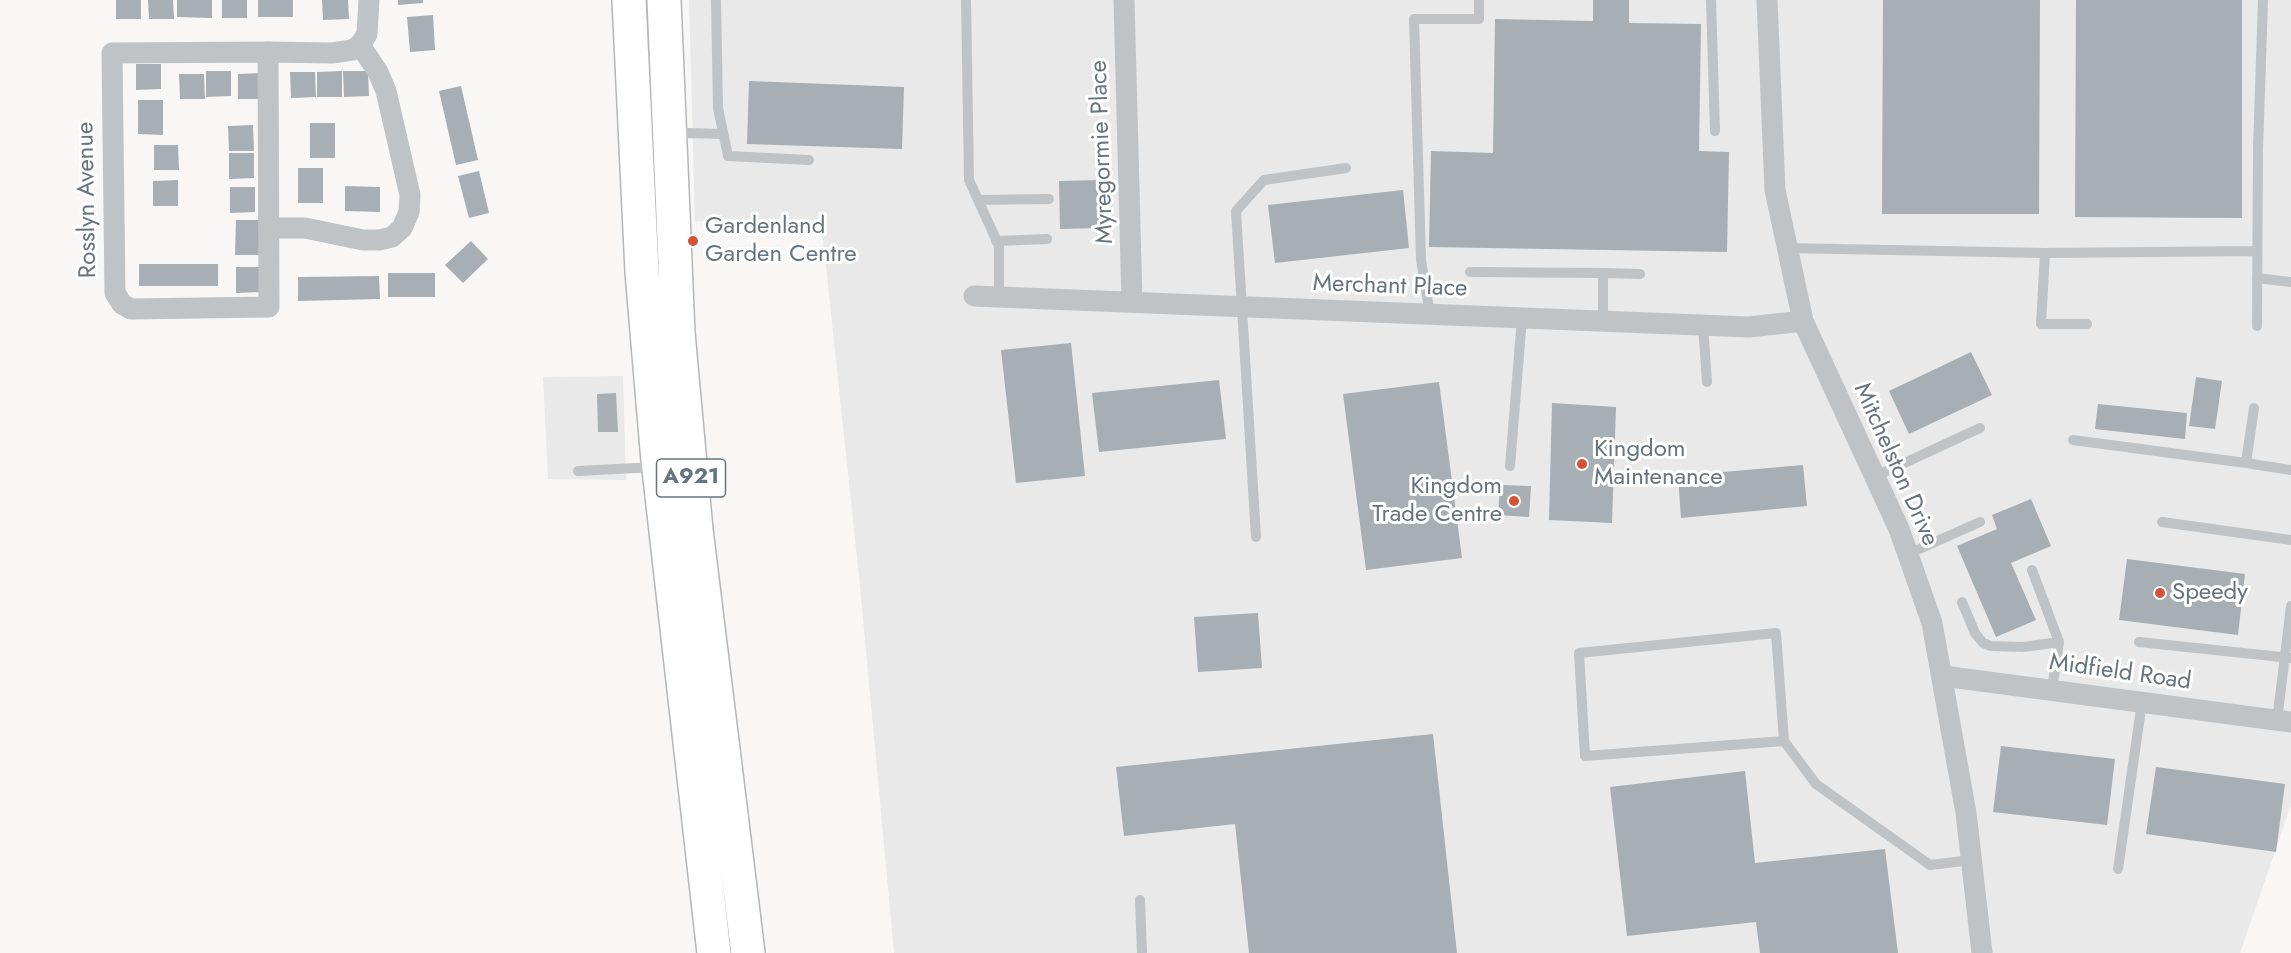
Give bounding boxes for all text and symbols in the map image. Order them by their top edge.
street label: Myregormie Place [1085,60,1121,244]
street label: Rosslyn Avenue [72,121,104,279]
place label: Gardenland Garden Centre [705,213,857,269]
marker: Gardenland Garden Centre [686,234,700,248]
street label: Merchant Place [1312,270,1468,304]
street label: Mitchelston Drive [1846,379,1944,551]
place label: Kingdom Maintenance [1594,436,1723,492]
marker: Kingdom Maintenance [1575,457,1589,471]
road number: A921 [656,459,726,497]
place label: Kingdom Trade Centre [1372,473,1502,529]
marker: Kingdom Trade Centre [1507,494,1521,508]
place label: Speedy [2172,579,2248,607]
marker: Speedy [2153,586,2167,600]
street label: Midfield Road [2047,649,2193,697]

